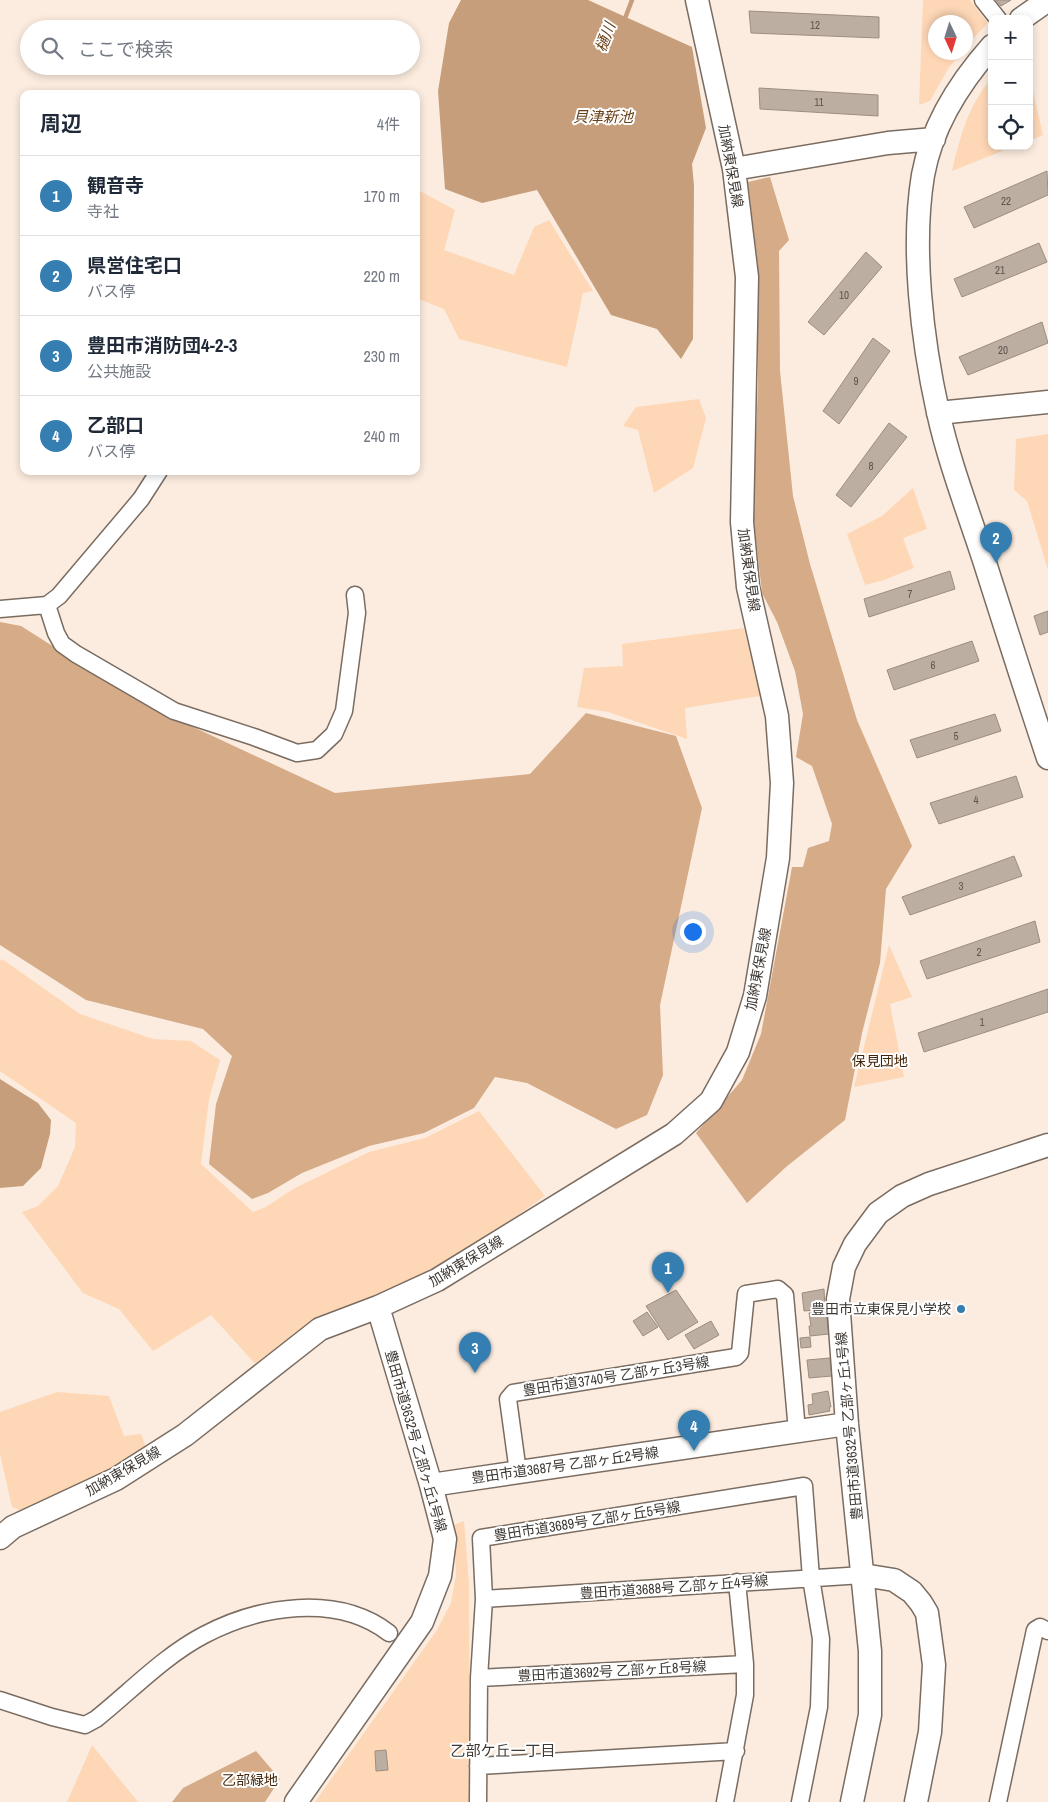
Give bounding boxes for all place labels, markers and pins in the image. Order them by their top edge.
pin: 2 [980,522,1012,563]
pin: 1 [652,1252,684,1293]
place label: 豊田市立東保見小学校 [811,1300,951,1318]
marker: 豊田市立東保見小学校 [955,1303,967,1315]
pin: 3 [459,1332,491,1373]
pin: 4 [678,1410,710,1451]

